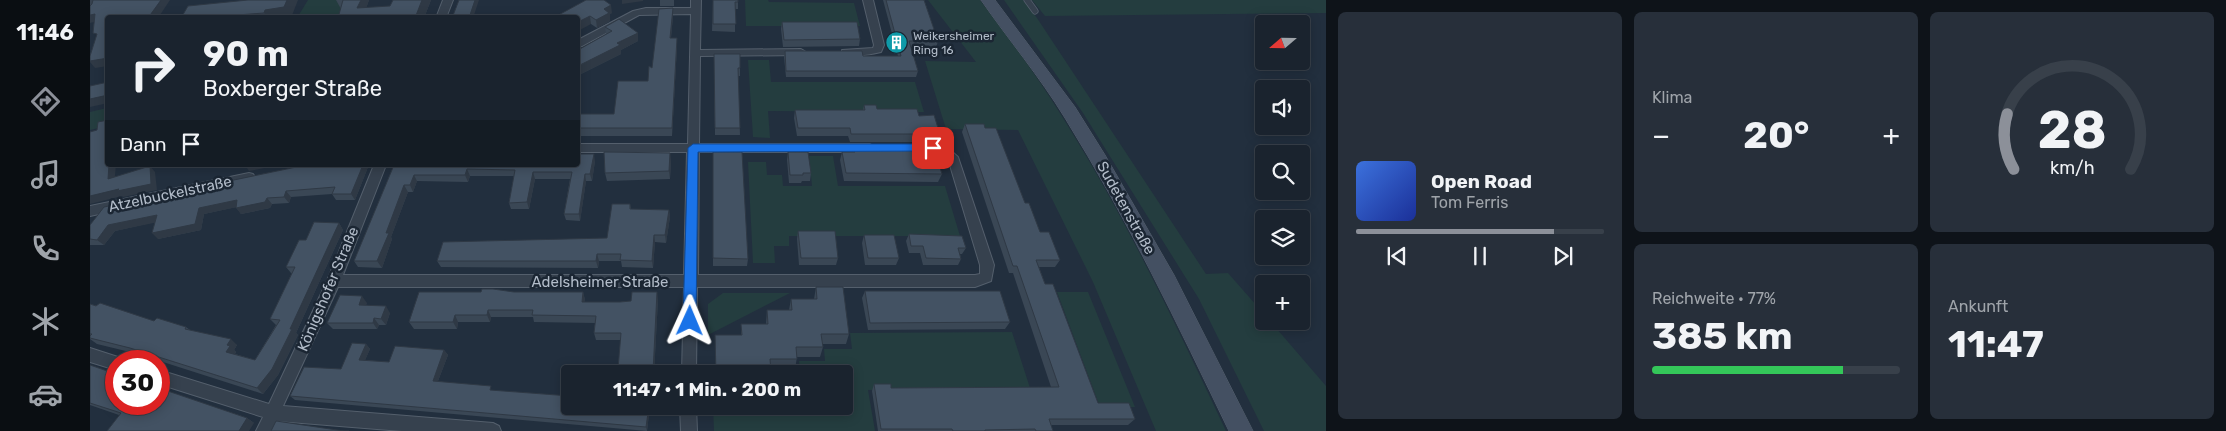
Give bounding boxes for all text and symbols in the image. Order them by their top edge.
north arrow [1255,15,1310,70]
map controls [1255,15,1310,330]
text: 11:46 [16,19,74,46]
place label: Weikersheimer Ring 16 [913,29,995,57]
building icon: Weikersheimer Ring 16 [885,31,909,55]
text: 90 m [203,33,289,75]
icon: right [120,35,185,100]
text: Boxberger Straße [203,75,382,102]
button: sound [1255,80,1310,135]
icon: directions [28,84,63,119]
text: Klima [1652,88,1692,107]
text: 28 [2037,99,2107,161]
text: 20° [1743,112,1809,158]
text: − [1652,119,1670,152]
text: + [1883,119,1900,152]
pin [912,127,954,169]
icon: arrive [177,130,205,158]
text: Dann [120,133,167,156]
icon: arrive [919,134,947,162]
button: search [1255,145,1310,200]
icon: music [28,157,63,192]
text: km/h [2050,157,2094,178]
street label: Sudetenstraße [1093,158,1159,258]
text: Open Road [1431,170,1532,193]
street label: Atzelbuckelstraße [107,172,233,216]
text: Tom Ferris [1431,193,1508,212]
button: layers [1255,210,1310,265]
street label: Königshofer Straße [294,224,362,354]
icon: phone [28,231,63,266]
icon: previous [1383,242,1411,270]
icon: pause [1466,242,1494,270]
icon: next [1549,242,1577,270]
street label: Adelsheimer Straße [532,273,668,291]
button: + [1255,275,1310,330]
text: Reichweite · 77% [1652,289,1776,308]
position arrow [663,294,715,346]
text: Ankunft [1948,297,2008,316]
icon: climate [28,304,63,339]
text: 385 km [1652,313,1792,359]
text: 11:47 [1948,321,2044,367]
speed limit sign: 30 [105,350,170,415]
icon: car [28,377,63,412]
text: 11:47 · 1 Min. · 200 m [613,378,801,401]

